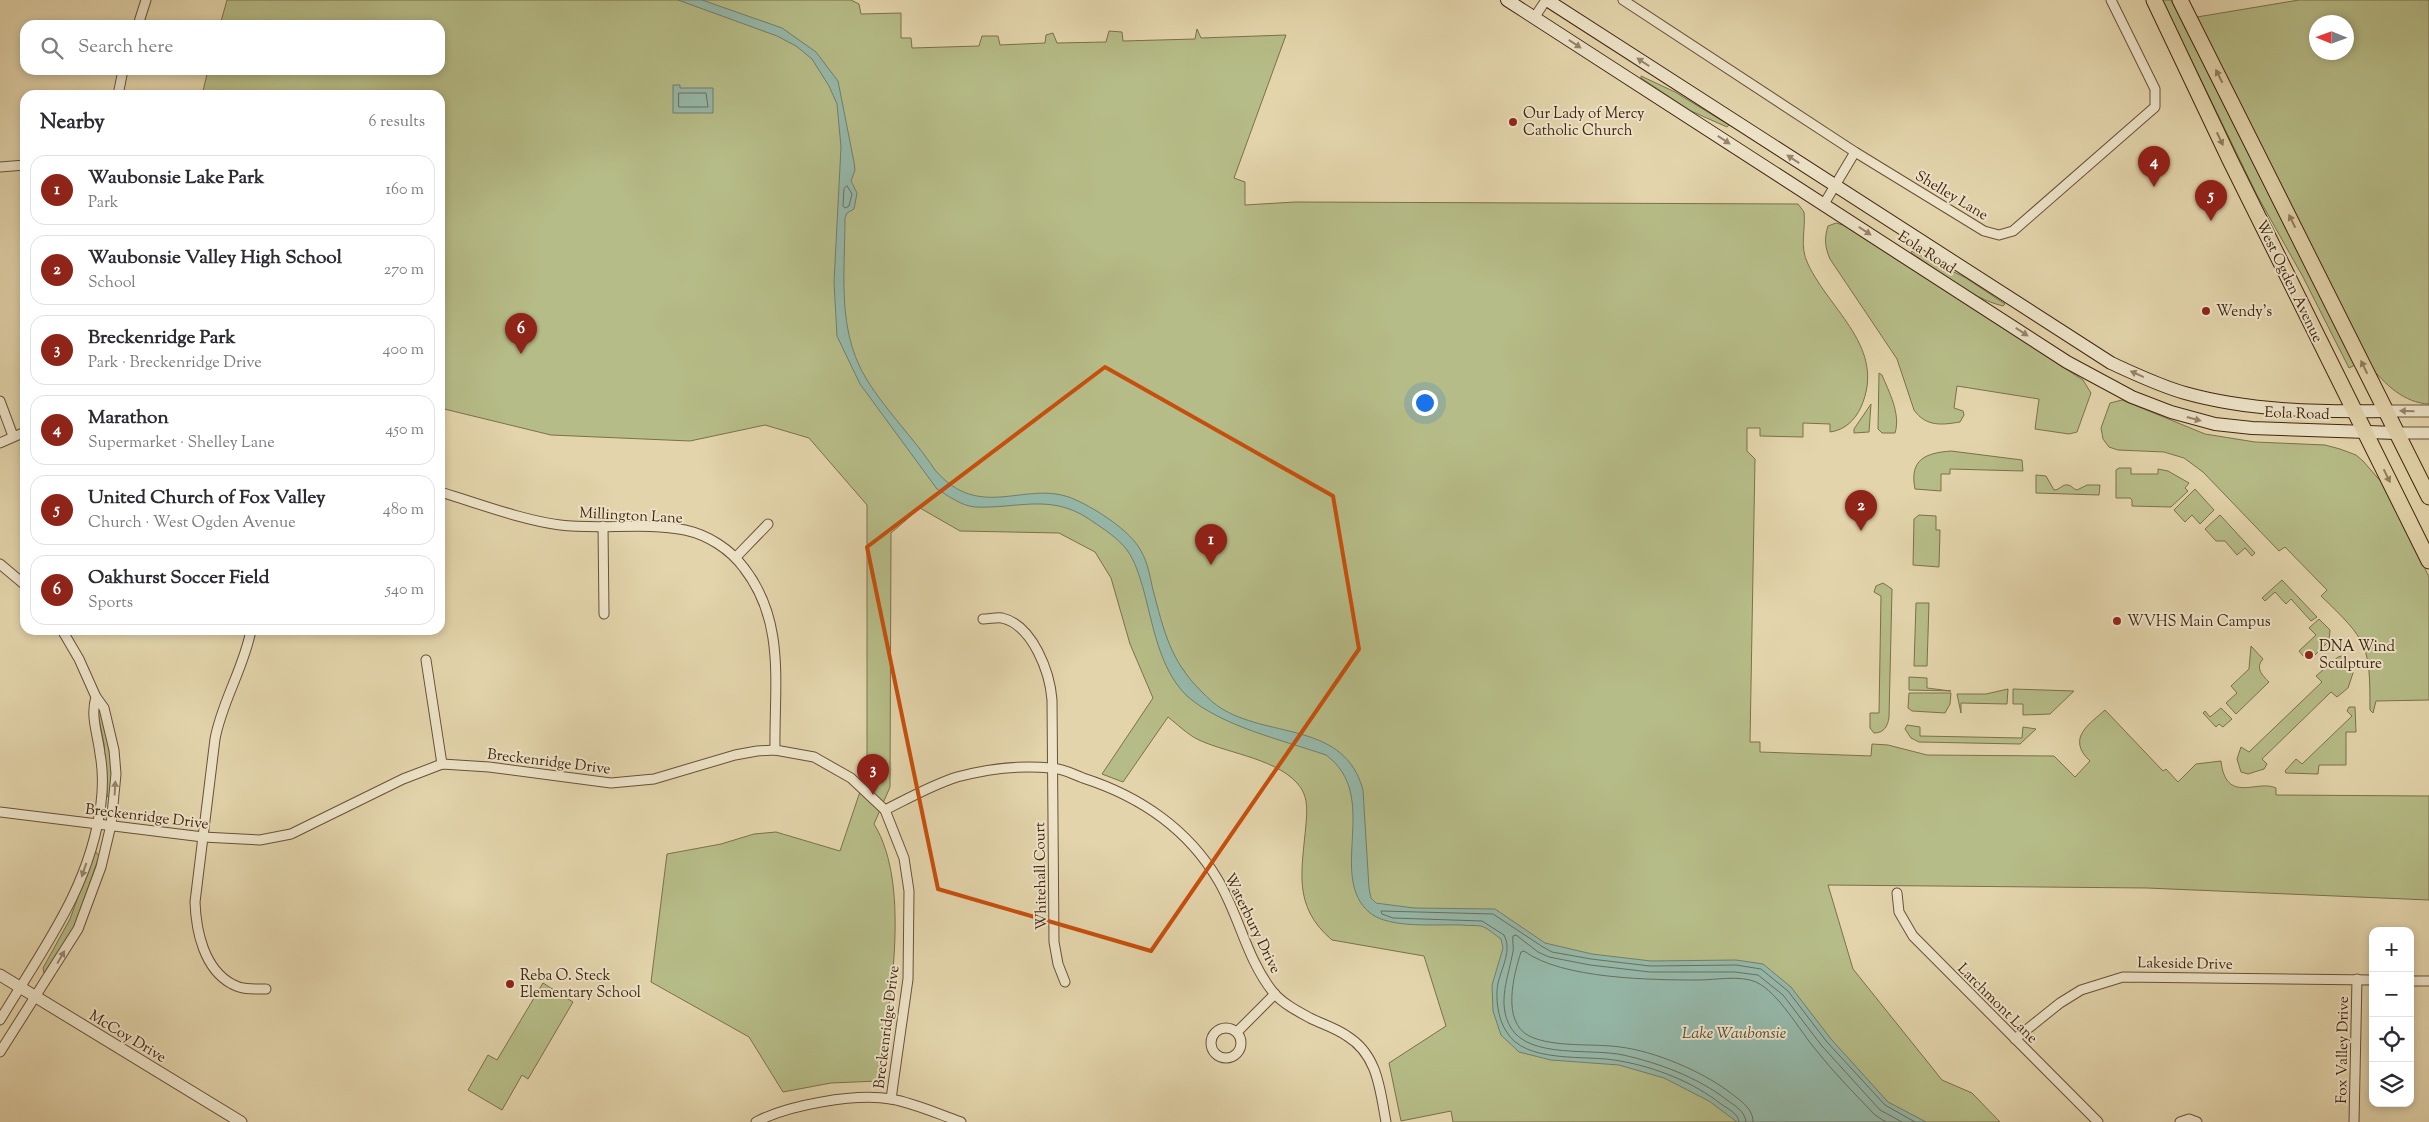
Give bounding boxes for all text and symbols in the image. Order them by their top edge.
north arrow [2309,15,2354,60]
search box [20,20,445,75]
icon: search [38,34,66,62]
text: Search here [78,34,173,61]
one-way arrow [1569,39,1582,49]
one-way arrow [1636,57,1650,67]
one-way arrow [2215,69,2223,84]
place label: Our Lady of Mercy Catholic Church [1523,104,1645,142]
text: Nearby [40,108,105,138]
text: 6 results [369,111,425,134]
marker: Our Lady of Mercy Catholic Church [1507,116,1519,128]
one-way arrow [2216,132,2224,146]
one-way arrow [1717,135,1731,145]
pin: 4 [2138,146,2170,187]
one-way arrow [1787,155,1800,164]
text: Waubonsie Lake Park [88,165,264,192]
street label: Shelley Lane [1911,166,1992,226]
text: 1 [54,179,60,202]
text: 160 m [386,179,424,202]
pin: 5 [2195,180,2227,221]
text: Park [88,192,119,215]
one-way arrow [2288,214,2296,229]
street label: West Ogden Avenue [2250,217,2327,346]
one-way arrow [1858,226,1872,236]
street label: Eola Road [1893,227,1960,280]
text: Waubonsie Valley High School [88,245,342,272]
text: 2 [53,259,61,282]
text: 270 m [384,259,424,282]
text: School [88,272,136,295]
place label: Wendy's [2216,302,2272,323]
marker: Wendy's [2200,305,2212,317]
pin: 6 [505,313,537,354]
text: Breckenridge Park [88,325,236,352]
one-way arrow [2015,328,2029,337]
text: 3 [54,339,60,362]
text: 400 m [383,339,424,362]
text: Park · Breckenridge Drive [88,352,262,375]
one-way arrow [2360,360,2368,374]
one-way arrow [2130,370,2144,378]
your location [1412,390,1438,416]
street label: Eola Road [2264,403,2330,426]
text: Marathon [88,405,169,432]
one-way arrow [2399,407,2415,415]
one-way arrow [2187,415,2202,423]
text: 4 [53,419,61,442]
text: 450 m [385,419,424,442]
text: Supermarket · Shelley Lane [88,432,275,455]
one-way arrow [2383,469,2391,483]
text: United Church of Fox Valley [88,485,326,512]
pin: 2 [1845,490,1877,531]
text: 5 [54,499,60,522]
text: 480 m [383,499,424,522]
street label: Millington Lane [579,503,683,530]
text: Church · West Ogden Avenue [88,512,296,535]
pin: 1 [1195,524,1227,565]
text: Oakhurst Soccer Field [88,565,269,592]
text: 6 [53,579,61,602]
text: 540 m [386,579,424,602]
text: Sports [88,592,133,615]
place label: WVHS Main Campus [2127,612,2271,633]
marker: WVHS Main Campus [2111,615,2123,627]
place label: DNA Wind Sculpture [2319,637,2396,675]
marker: DNA Wind Sculpture [2303,649,2315,661]
street label: Breckenridge Drive [486,745,612,780]
pin: 3 [857,754,889,795]
one-way arrow [112,779,120,795]
street label: Breckenridge Drive [84,800,210,835]
street label: Whitehall Court [1030,822,1053,930]
one-way arrow [79,863,87,878]
street label: Waterbury Drive [1218,870,1285,977]
map controls [2369,927,2414,1107]
button: + [2369,927,2414,972]
one-way arrow [57,951,66,964]
street label: Lakeside Drive [2137,953,2233,976]
street label: Larchmont Lane [1952,959,2042,1049]
street label: Breckenridge Drive [870,964,905,1090]
place label: Reba O. Steck Elementary School [520,966,641,1004]
button: − [2369,972,2414,1017]
marker: Reba O. Steck Elementary School [504,978,516,990]
street label: Fox Valley Drive [2332,996,2355,1104]
street label: McCoy Drive [85,1006,170,1069]
button: locate [2369,1017,2414,1062]
water label: Lake Waubonsie [1682,1023,1786,1046]
button: layers [2369,1062,2414,1107]

